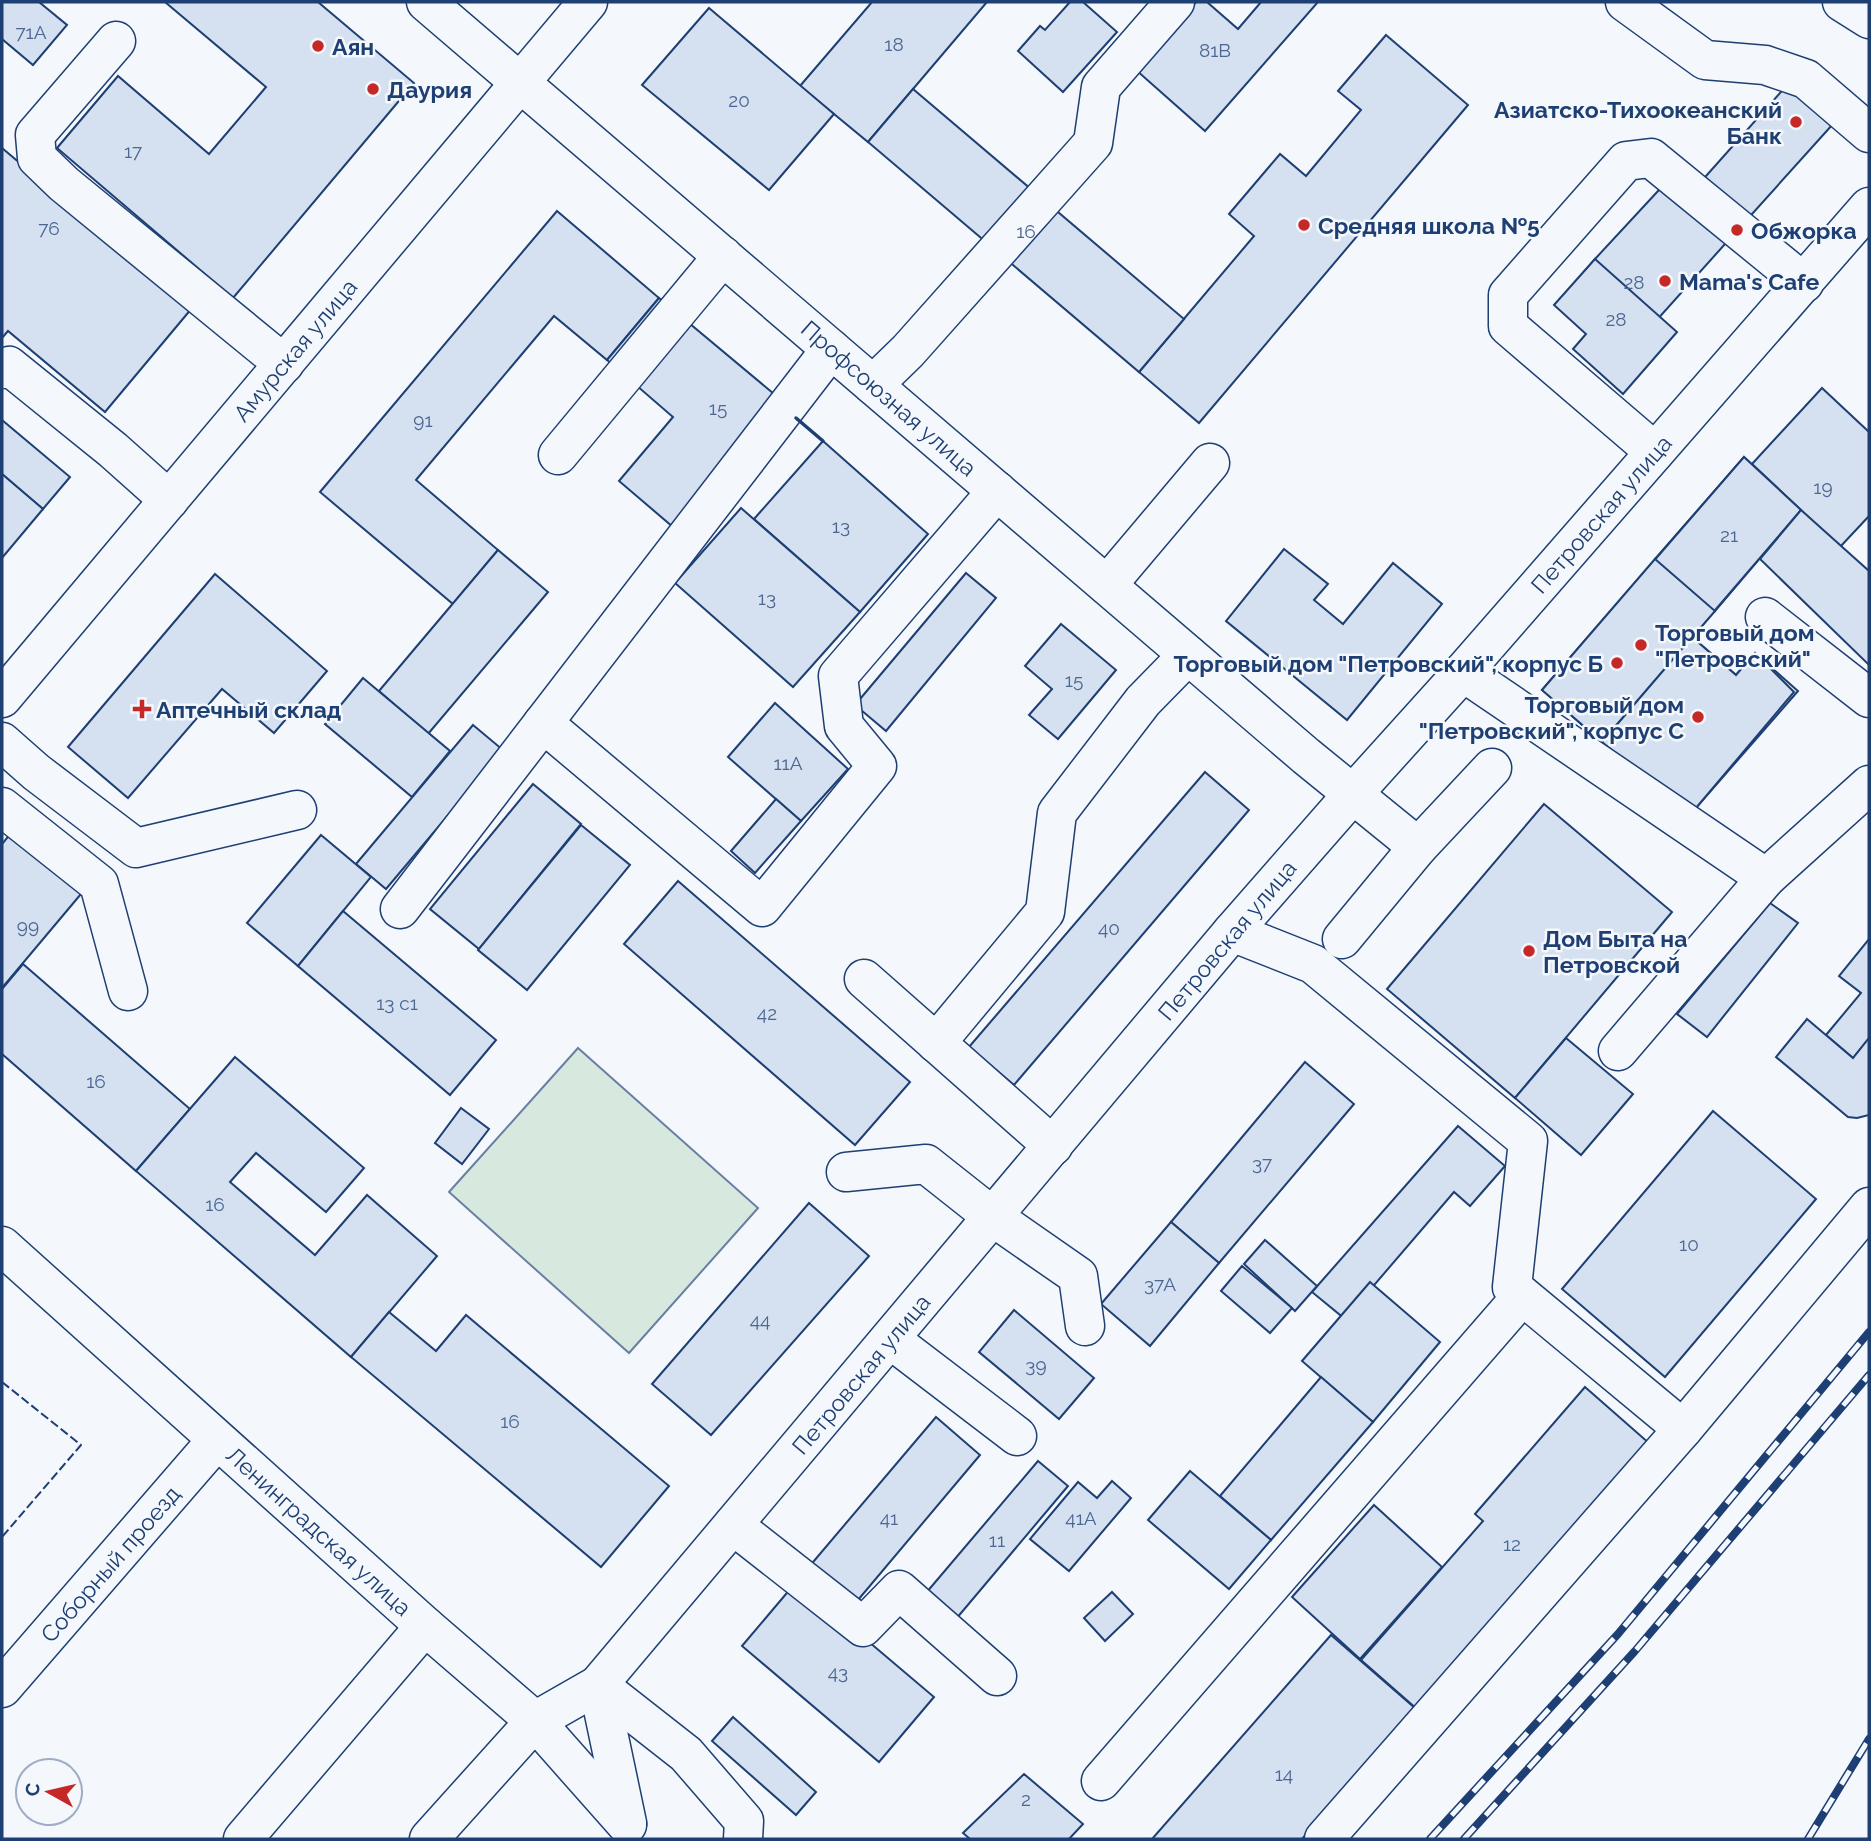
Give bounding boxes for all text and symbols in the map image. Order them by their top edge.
house number: 71А [15,21,47,43]
place label: Аян [332,33,374,60]
house number: 18 [884,33,904,55]
marker: Аян [310,38,326,54]
house number: 81В [1199,39,1231,61]
place label: Даурия [387,76,472,103]
marker: Даурия [365,81,381,97]
house number: 20 [728,89,750,111]
place label: Азиатско-Тихоокеанский Банк [1494,96,1782,149]
marker: Азиатско-Тихоокеанский Банк [1788,114,1804,130]
house number: 17 [124,140,142,162]
place label: Средняя школа №5 [1318,212,1540,239]
house number: 76 [38,217,60,239]
marker: Средняя школа №5 [1296,217,1312,233]
place label: Обжорка [1751,217,1857,244]
house number: 16 [1016,220,1036,242]
marker: Обжорка [1729,222,1745,238]
place label: Mama's Cafe [1679,268,1819,295]
house number: 28 [1623,271,1645,293]
street label: Амурская улица [228,273,362,427]
marker: Mama's Cafe [1657,273,1673,289]
house number: 28 [1605,308,1627,330]
street label: Профсоюзная улица [796,315,982,481]
house number: 15 [709,397,727,419]
house number: 91 [413,409,433,431]
street label: Петровская улица [1525,430,1677,598]
house number: 19 [1813,476,1833,498]
house number: 13 [832,515,850,537]
house number: 21 [1720,524,1738,546]
house number: 13 [758,587,776,609]
place label: Торговый дом "Петровский" [1655,619,1815,672]
marker: Торговый дом "Петровский" [1633,637,1649,653]
place label: Торговый дом "Петровский", корпус Б [1173,650,1603,677]
marker: Торговый дом "Петровский", корпус Б [1609,655,1625,671]
house number: 15 [1065,669,1083,691]
place label: Торговый дом "Петровский", корпус С [1419,691,1684,744]
place label: Аптечный склад [156,696,341,723]
marker: Аптечный склад [134,701,150,717]
marker: Торговый дом "Петровский", корпус С [1690,709,1706,725]
house number: 11А [773,752,803,774]
street label: Петровская улица [1152,855,1302,1025]
house number: 99 [17,915,39,937]
house number: 40 [1098,917,1120,939]
place label: Дом Быта на Петровской [1543,925,1687,978]
marker: Дом Быта на Петровской [1521,943,1537,959]
house number: 13 с1 [376,992,418,1014]
house number: 42 [757,1002,777,1024]
house number: 16 [86,1070,106,1092]
house number: 37 [1252,1152,1272,1174]
house number: 16 [205,1193,225,1215]
house number: 10 [1679,1233,1699,1255]
house number: 37А [1144,1273,1176,1295]
street label: Петровская улица [786,1289,936,1459]
house number: 44 [750,1309,770,1331]
house number: 39 [1025,1354,1047,1376]
house number: 16 [500,1410,520,1432]
street label: Ленинградская улица [221,1441,417,1621]
street label: Соборный проезд [35,1480,185,1648]
house number: 41 [880,1507,898,1529]
house number: 41А [1065,1507,1097,1529]
house number: 11 [989,1529,1005,1551]
house number: 12 [1503,1533,1521,1555]
house number: 43 [828,1661,848,1683]
north arrow [14,1757,84,1827]
house number: 14 [1275,1763,1293,1785]
text: С [20,1782,44,1798]
house number: 2 [1021,1788,1031,1810]

